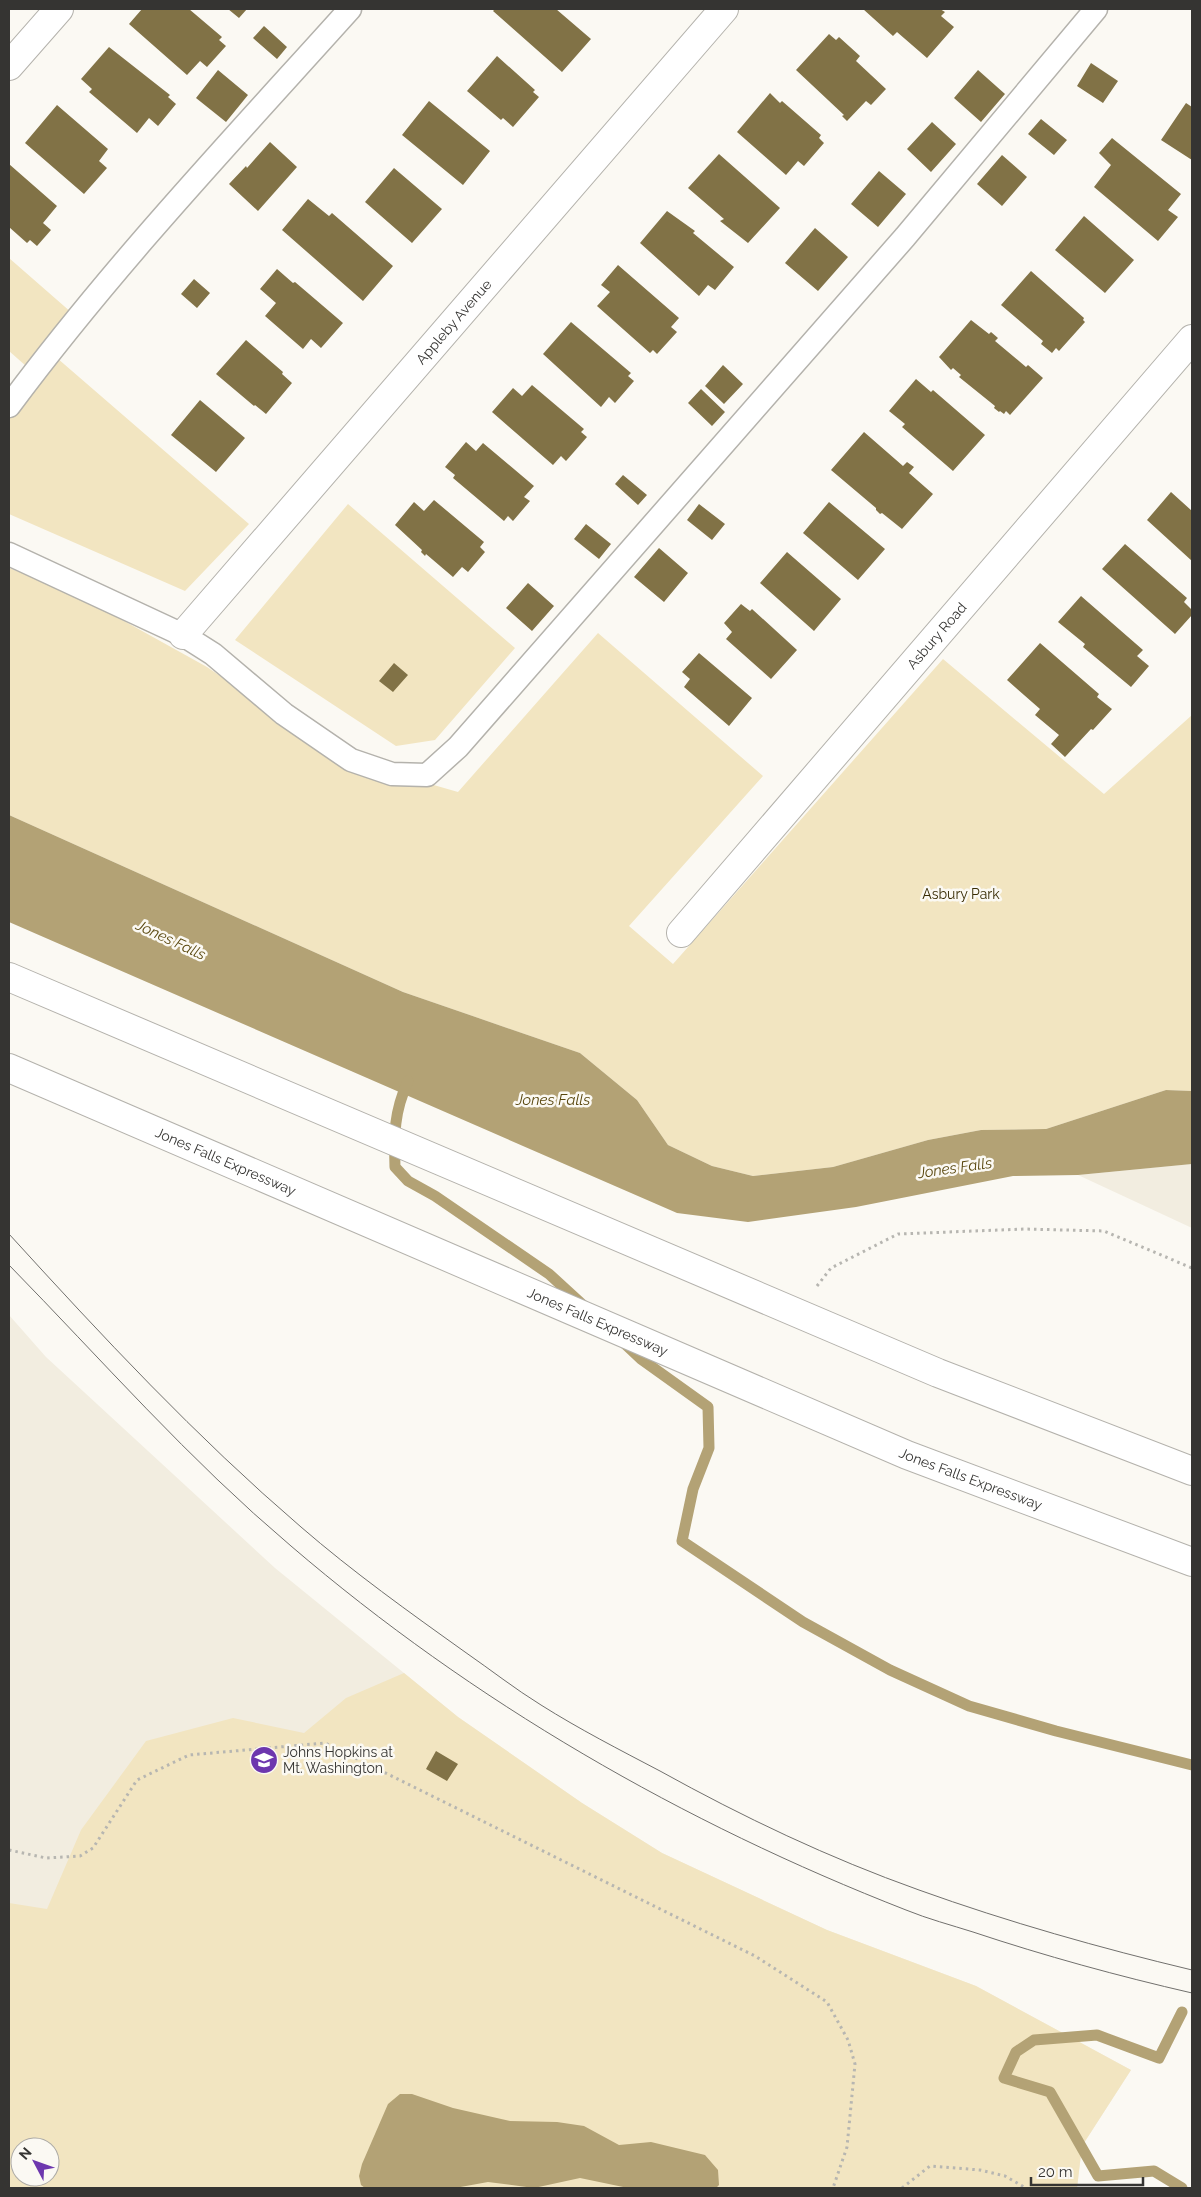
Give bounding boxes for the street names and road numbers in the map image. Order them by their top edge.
street label: Appleby Avenue [413,276,495,367]
street label: Asbury Road [904,599,970,672]
street label: Jones Falls Expressway [153,1124,299,1199]
street label: Jones Falls Expressway [525,1284,671,1359]
street label: Jones Falls Expressway [897,1445,1045,1513]

